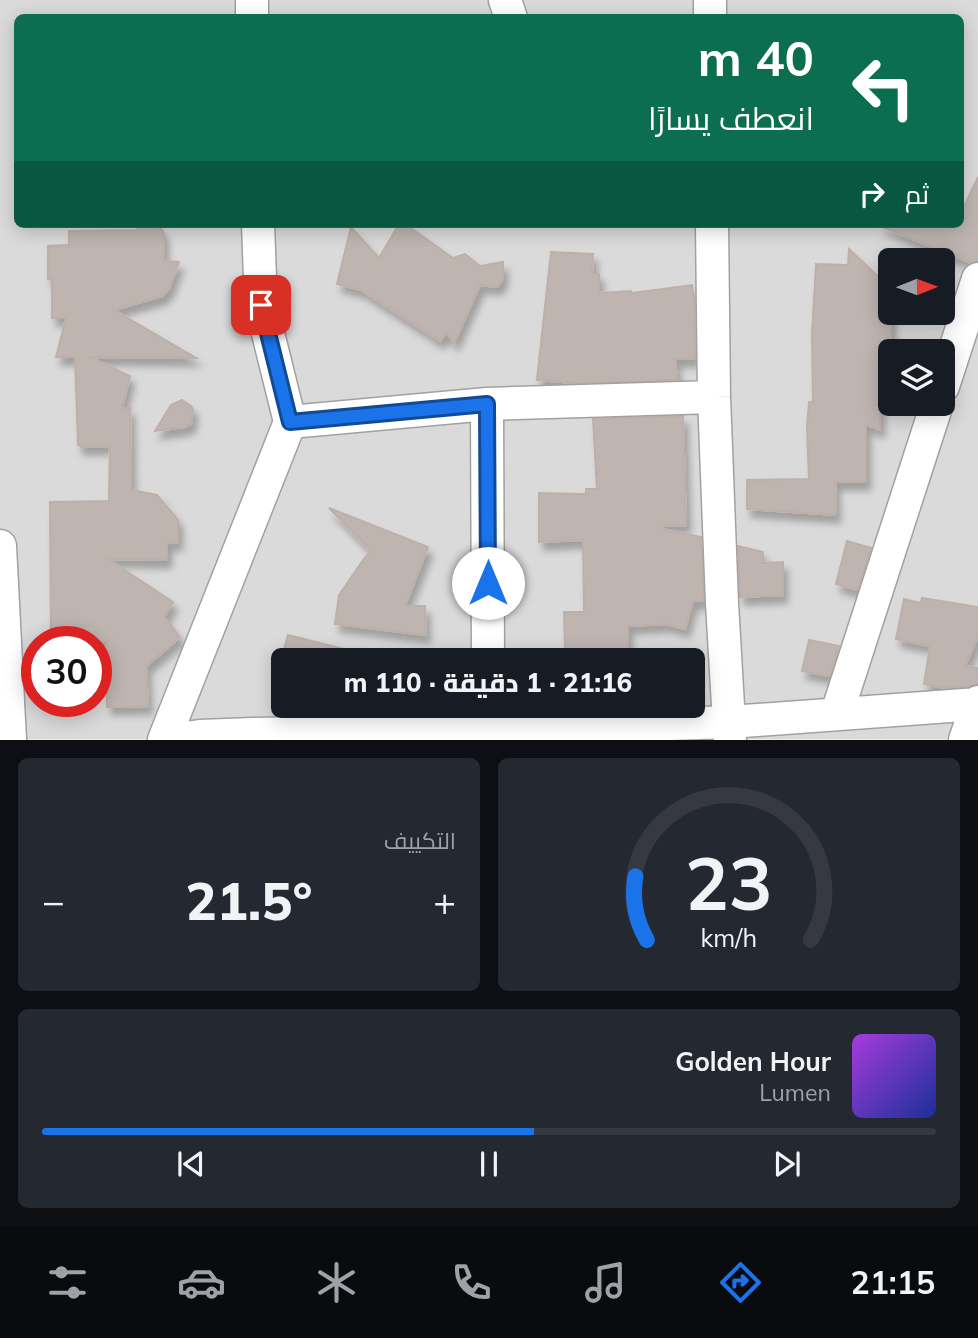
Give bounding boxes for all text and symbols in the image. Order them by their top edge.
text: 40 m [698,27,814,88]
icon: left [838,42,929,133]
text: انعطف يسارًا [648,98,814,138]
icon: right [853,175,891,213]
text: ثم [905,178,929,211]
north arrow [878,248,956,326]
map controls [878,248,955,416]
pin [231,275,291,335]
icon: arrive [242,286,280,324]
button: layers [878,339,955,416]
position arrow [451,546,525,620]
speed limit sign: 30 [21,626,112,717]
text: 21:16 · 1 دقيقة · 110 m [344,666,632,699]
text: التكييف [384,826,456,855]
text: 23 [685,838,773,929]
text: 21.5° [185,868,313,933]
text: − [42,877,65,925]
text: + [433,877,456,925]
text: km/h [701,922,757,953]
text: Golden Hour [675,1045,831,1078]
text: Lumen [759,1078,831,1107]
icon: previous [172,1145,210,1183]
icon: pause [470,1145,508,1183]
icon: next [768,1145,806,1183]
icon: filters [43,1258,92,1307]
icon: car [177,1258,226,1307]
icon: climate [312,1258,361,1307]
icon: phone [447,1258,496,1307]
icon: music [581,1258,630,1307]
icon: directions [716,1258,765,1307]
text: 21:15 [850,1262,935,1302]

